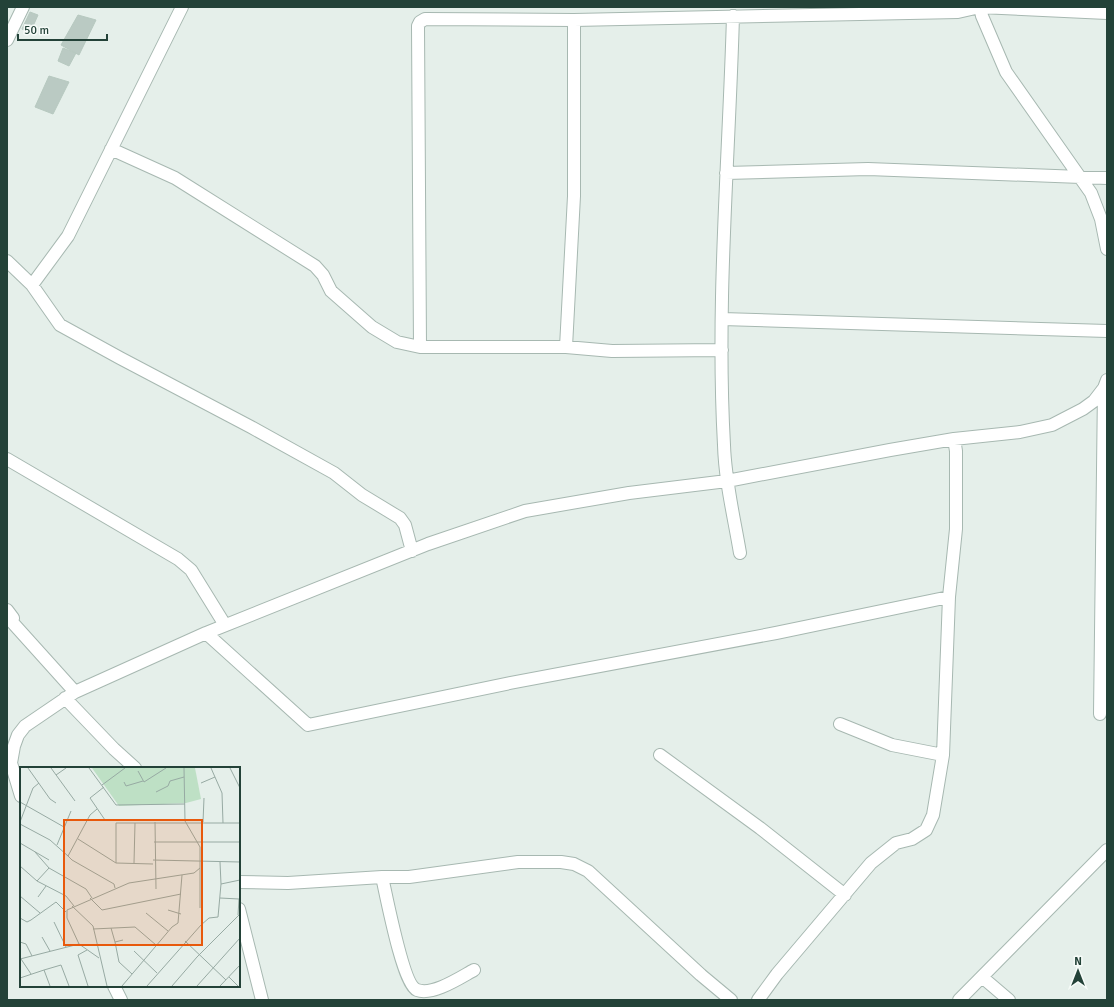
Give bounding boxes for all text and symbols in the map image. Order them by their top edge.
scale bar [18,16,107,42]
text: 50 m [24,23,49,38]
inset map [20,767,240,987]
north arrow [1058,951,1098,991]
text: N [1074,955,1082,968]

